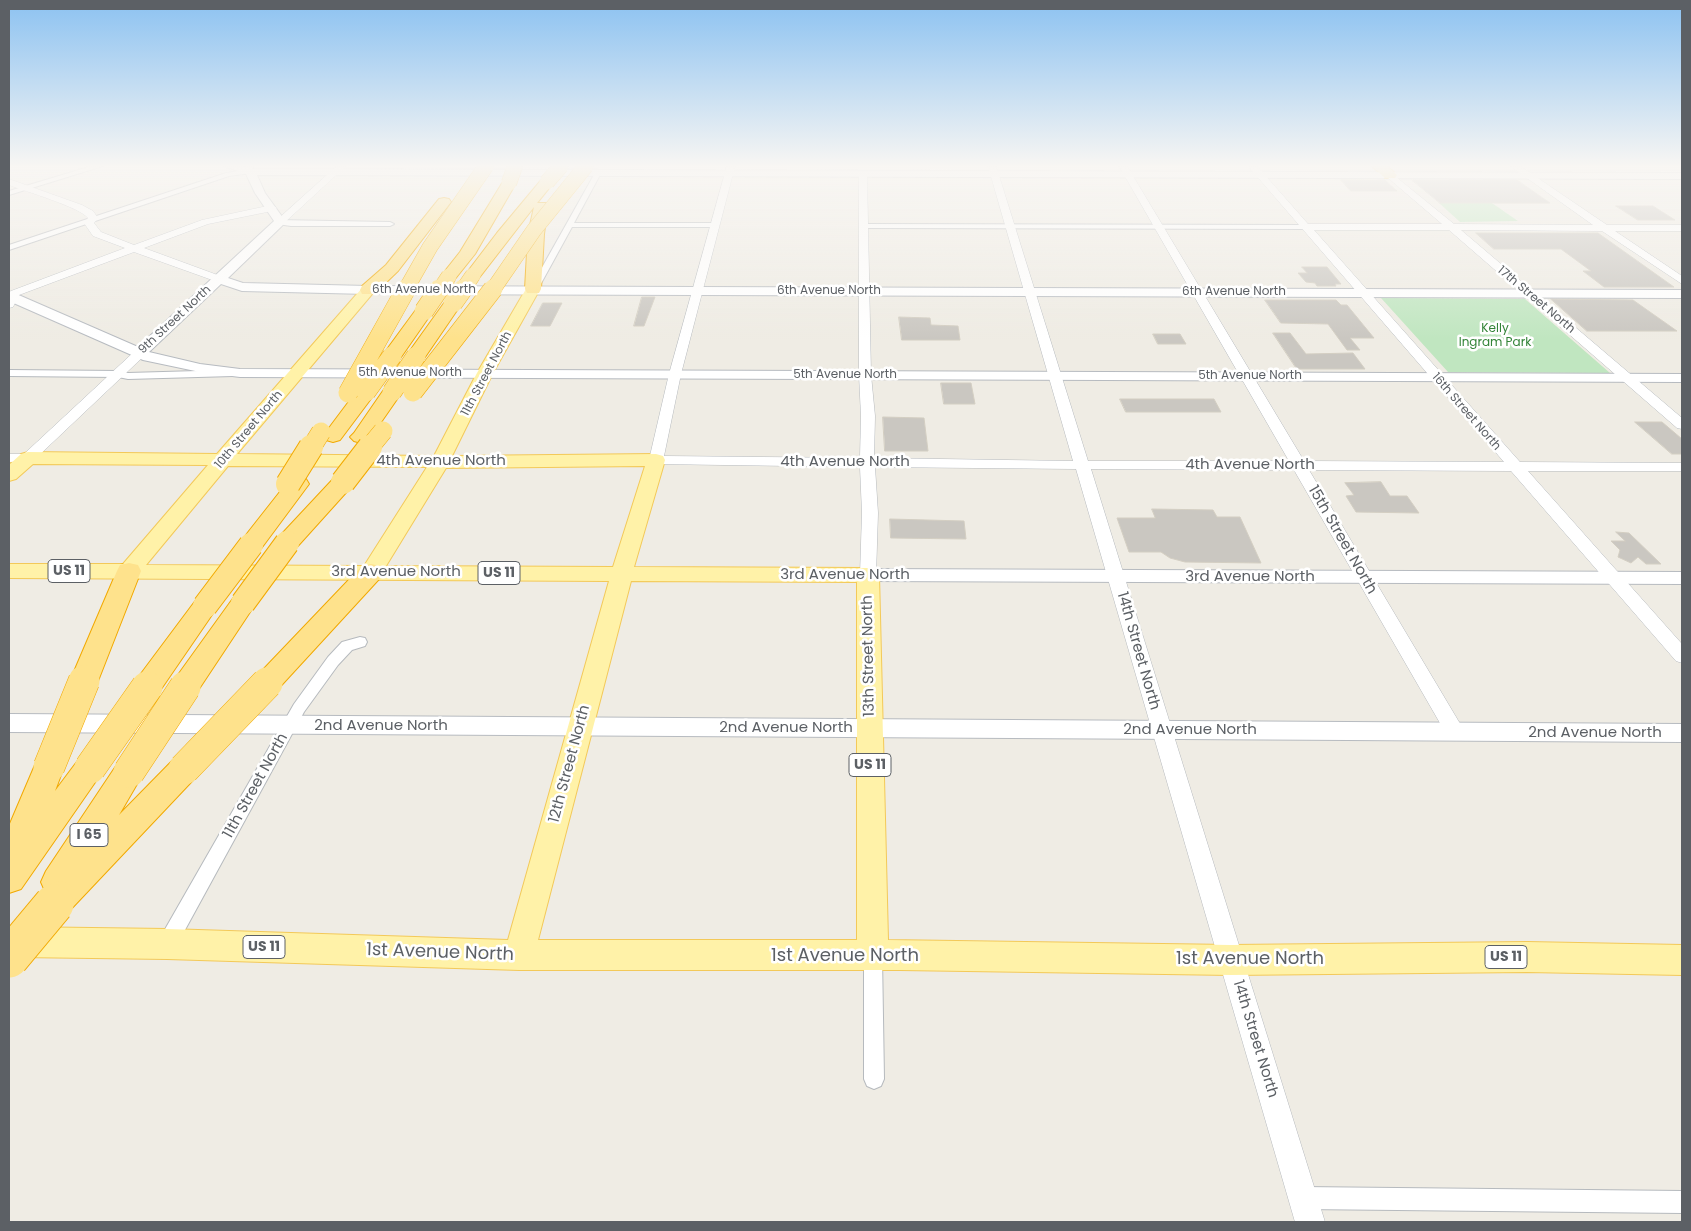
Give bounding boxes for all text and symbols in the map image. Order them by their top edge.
street label: 17th Street North [1494,263,1578,337]
street label: 9th Street North [136,283,214,357]
street label: 6th Avenue North [372,283,476,297]
street label: 6th Avenue North [777,284,881,298]
street label: 6th Avenue North [1182,285,1286,299]
park label: Kelly Ingram Park [1459,322,1531,350]
street label: 11th Street North [459,329,515,419]
street label: 5th Avenue North [358,366,462,380]
street label: 5th Avenue North [793,368,897,382]
street label: 5th Avenue North [1198,369,1302,383]
street label: 16th Street North [1429,370,1503,454]
street label: 10th Street North [212,388,286,472]
street label: 4th Avenue North [376,452,506,470]
street label: 4th Avenue North [780,453,910,471]
street label: 4th Avenue North [1185,456,1315,474]
street label: 15th Street North [1304,483,1380,597]
road number: US 11 [48,560,90,582]
road number: US 11 [478,562,520,584]
street label: 3rd Avenue North [331,563,461,581]
street label: 3rd Avenue North [780,566,910,584]
street label: 3rd Avenue North [1185,568,1315,586]
street label: 14th Street North [1113,590,1163,712]
street label: 13th Street North [859,595,879,717]
street label: 12th Street North [546,703,594,825]
street label: 2nd Avenue North [314,717,448,735]
street label: 2nd Avenue North [719,719,853,737]
street label: 2nd Avenue North [1123,721,1257,739]
street label: 2nd Avenue North [1528,724,1662,742]
street label: 11th Street North [220,730,292,842]
road number: US 11 [849,754,891,776]
road number: I 65 [70,824,108,846]
road number: US 11 [243,936,285,959]
street label: 1st Avenue North [366,940,514,966]
street label: 1st Avenue North [771,945,919,967]
road number: US 11 [1485,946,1527,969]
street label: 1st Avenue North [1176,948,1324,970]
street label: 14th Street North [1229,978,1281,1100]

